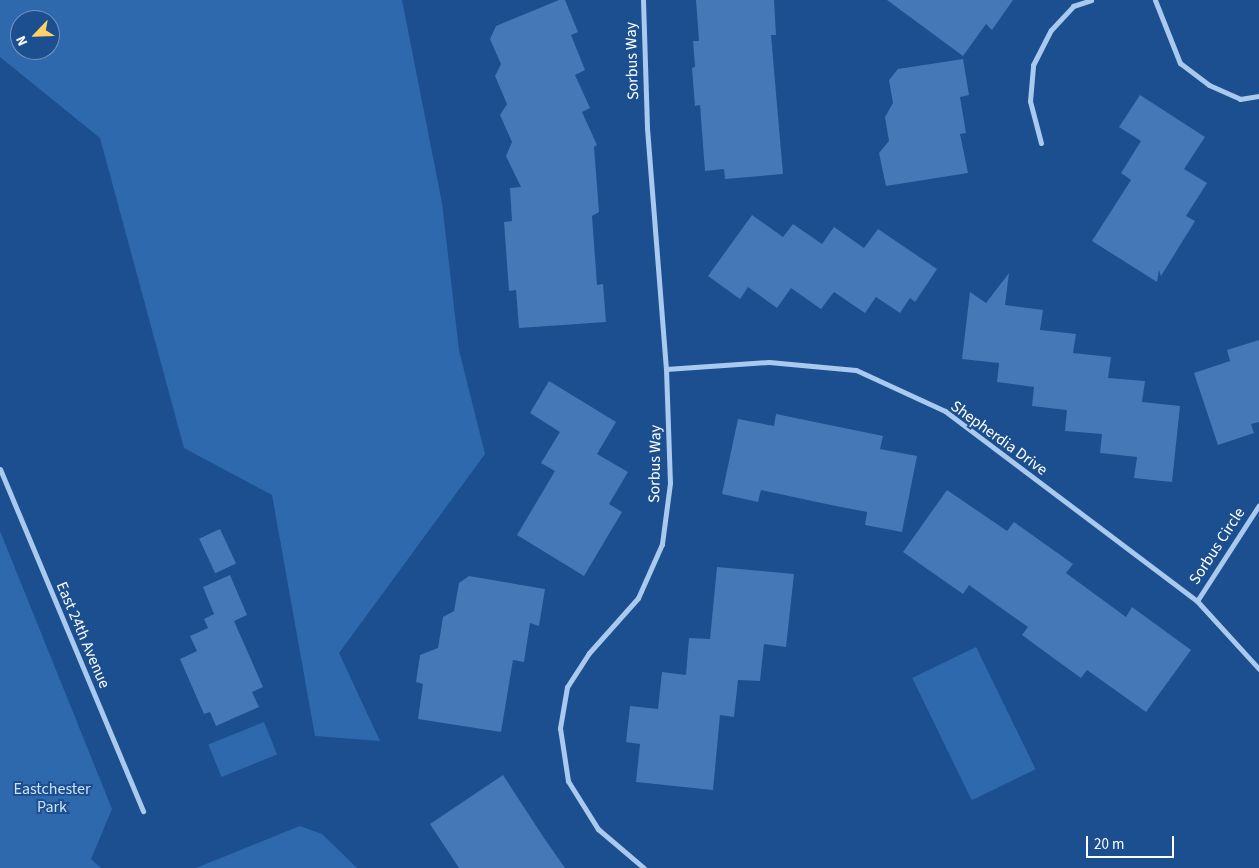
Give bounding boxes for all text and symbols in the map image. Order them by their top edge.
north arrow [10,10,60,60]
street label: Sorbus Way [621,22,643,100]
text: N [11,32,33,49]
street label: Shepherdia Drive [947,396,1051,480]
street label: Sorbus Way [645,425,665,503]
street label: Sorbus Circle [1185,504,1249,588]
street label: East 24th Avenue [52,579,114,691]
park label: Eastchester Park [13,779,91,817]
scale bar [1089,826,1176,858]
text: 20 m [1094,834,1124,855]

